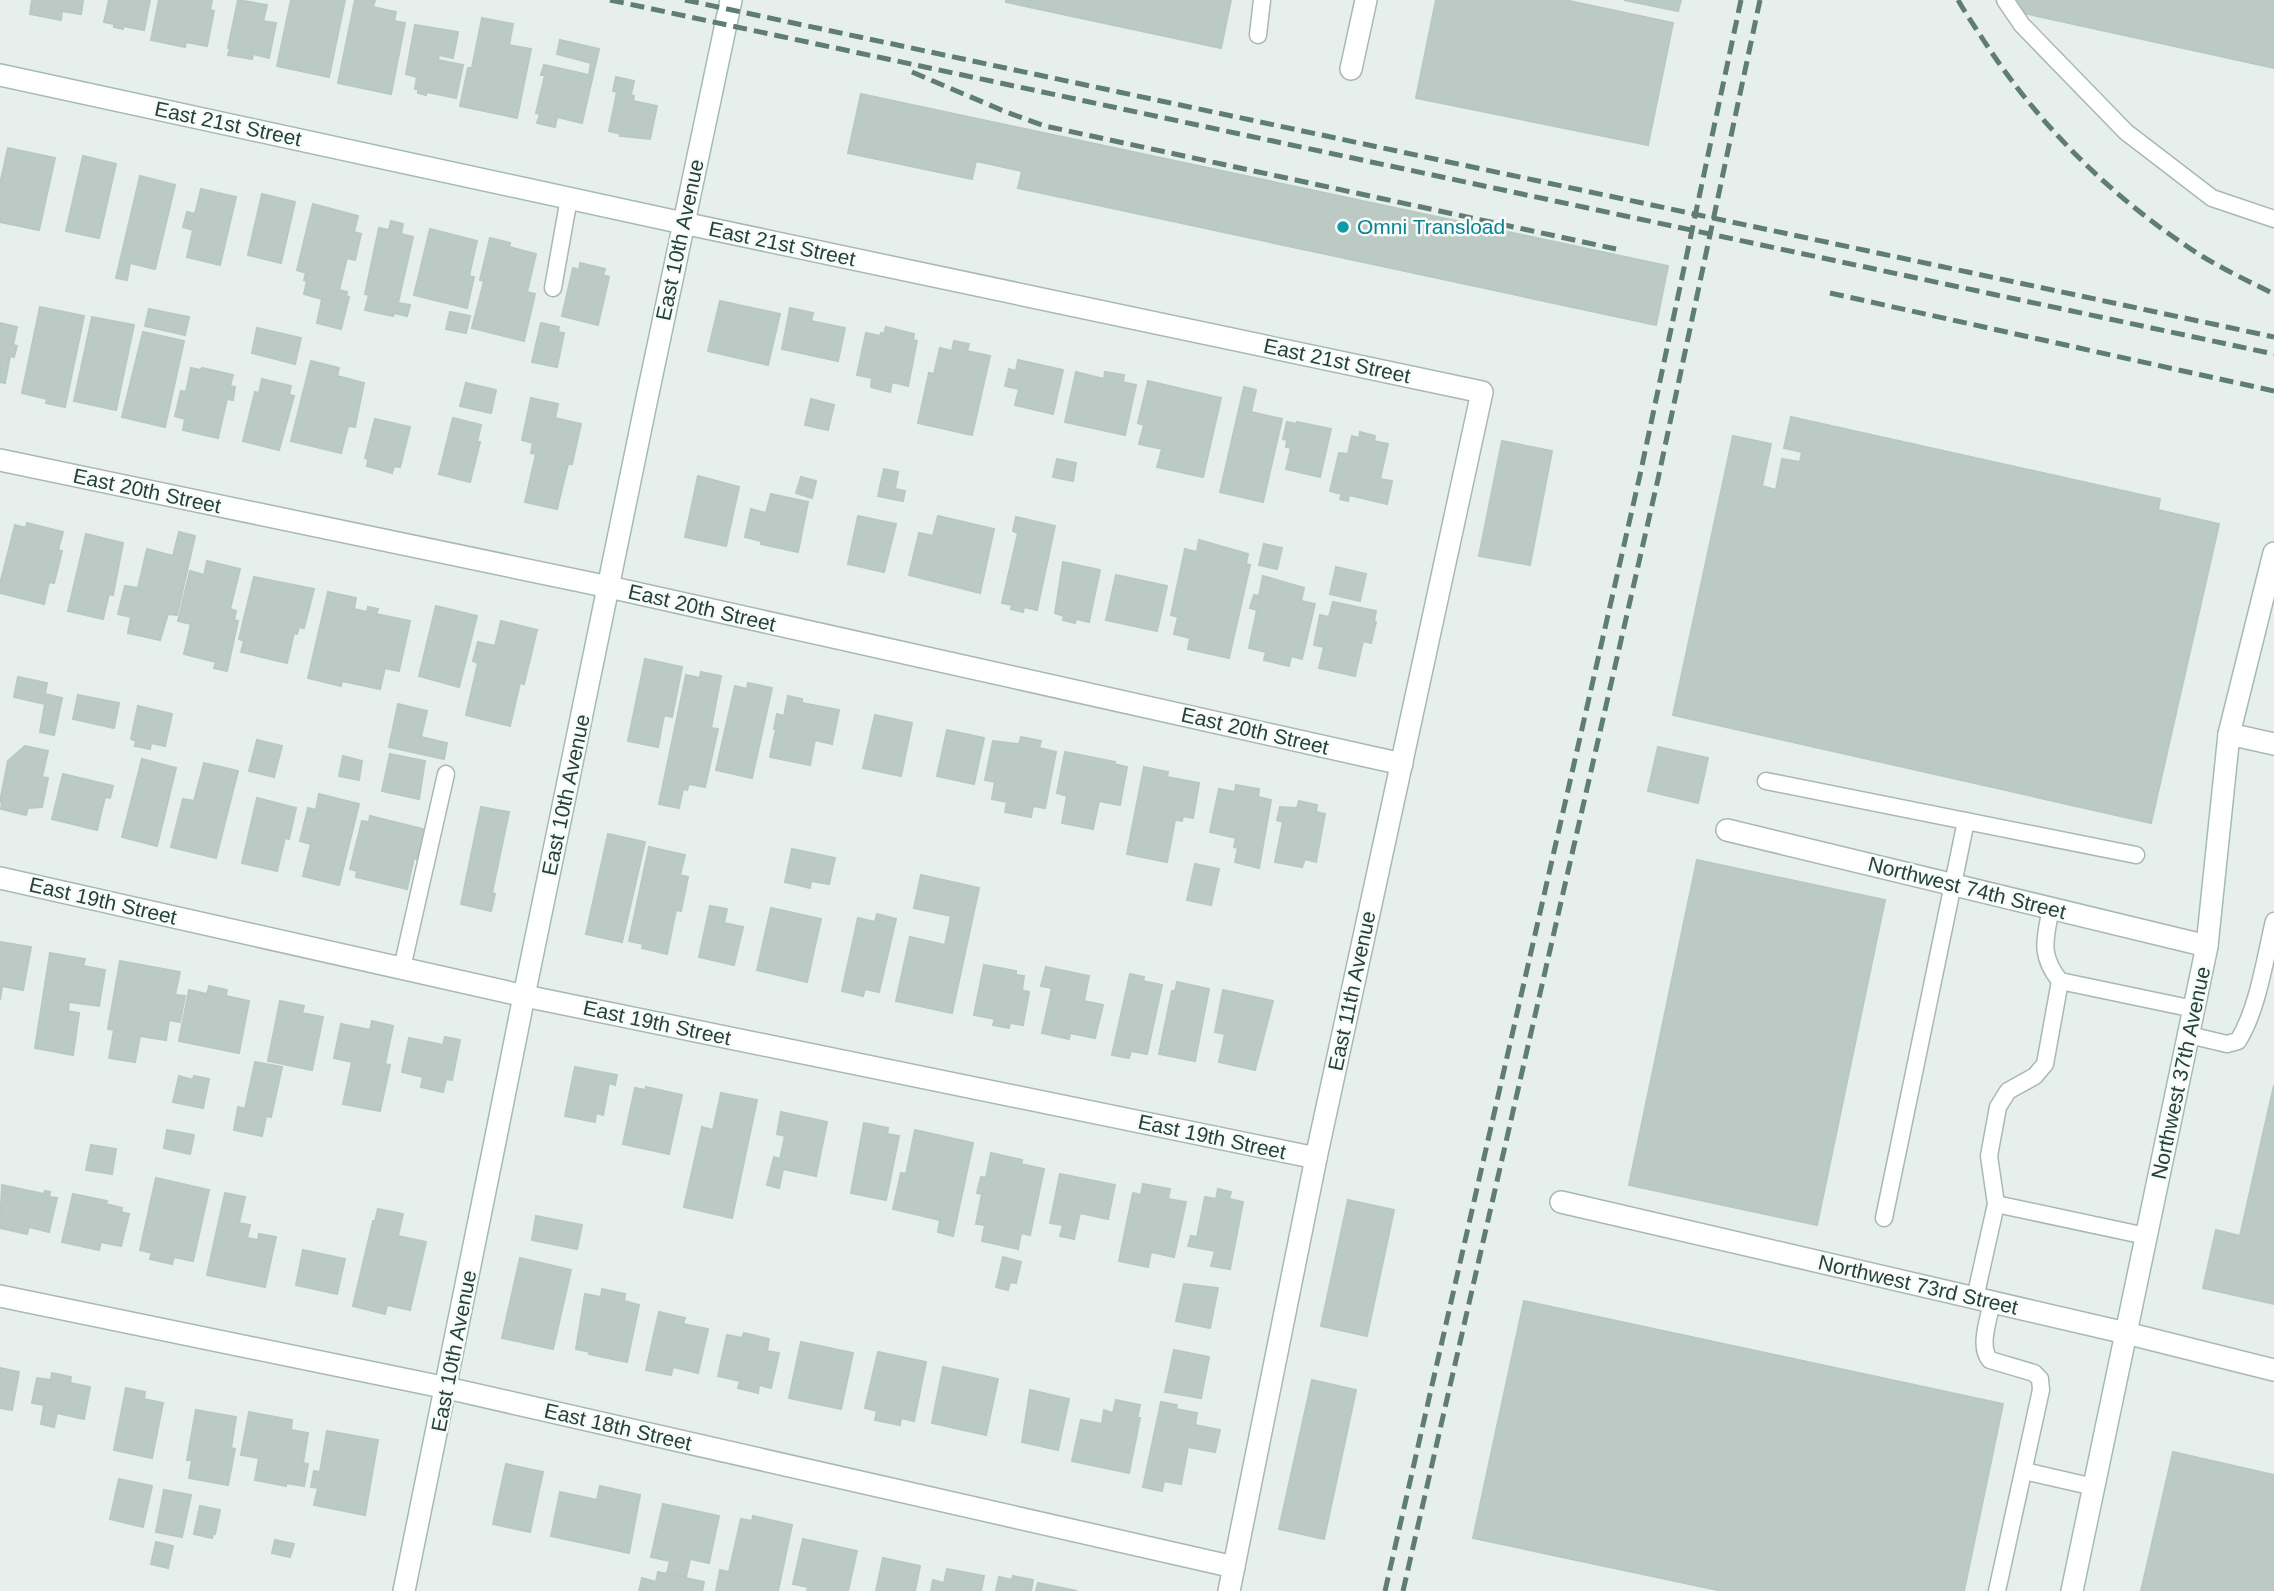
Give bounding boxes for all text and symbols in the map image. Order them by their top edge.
street label: East 21st Street [153,97,304,150]
street label: East 10th Avenue [651,157,708,323]
place label: Omni Transload [1357,215,1505,238]
street label: East 21st Street [707,217,858,270]
marker: Omni Transload [1335,219,1351,235]
street label: East 21st Street [1262,334,1413,387]
street label: East 20th Street [71,464,223,517]
street label: East 20th Street [626,579,778,636]
street label: East 20th Street [1179,702,1331,759]
street label: East 10th Avenue [537,712,594,878]
street label: Northwest 74th Street [1866,852,2069,923]
street label: East 19th Street [27,872,179,929]
street label: East 11th Avenue [1323,909,1380,1073]
street label: Northwest 37th Avenue [2147,964,2214,1181]
street label: East 19th Street [581,996,733,1049]
street label: East 19th Street [1136,1110,1288,1163]
street label: Northwest 73rd Street [1816,1250,2020,1319]
street label: East 10th Avenue [427,1268,480,1434]
street label: East 18th Street [542,1398,694,1455]

